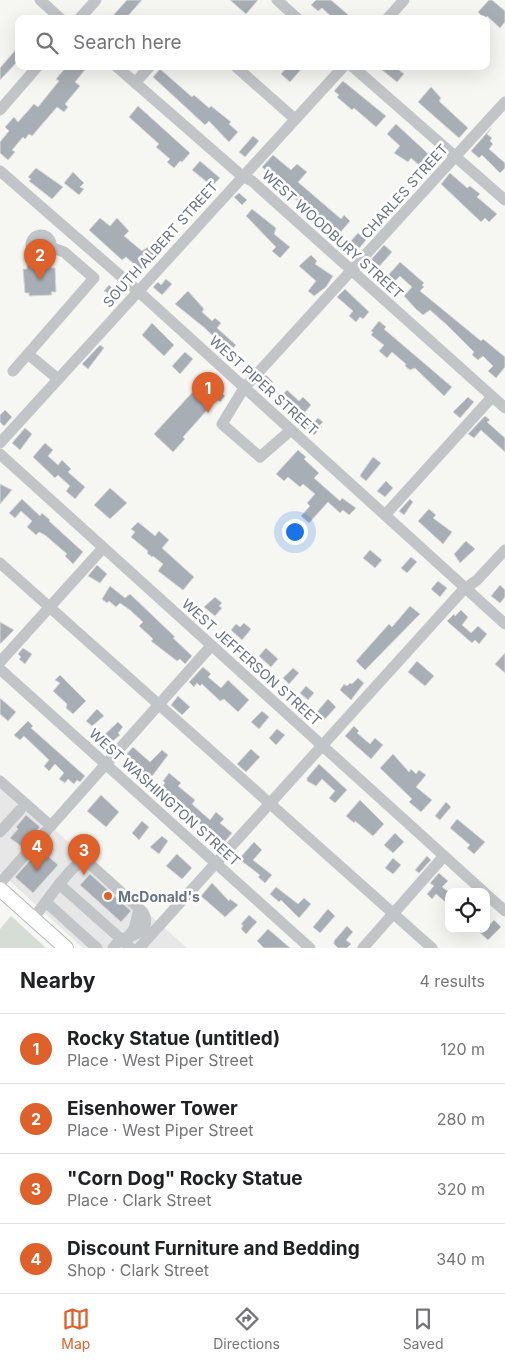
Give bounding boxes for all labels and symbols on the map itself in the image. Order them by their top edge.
street label: CHARLES STREET [357,140,451,242]
street label: WEST WOODBURY STREET [259,166,407,302]
street label: SOUTH ALBERT STREET [99,178,221,310]
pin: 2 [24,239,56,280]
street label: WEST PIPER STREET [206,332,322,438]
pin: 1 [192,372,224,413]
your location [282,519,308,545]
street label: WEST JEFFERSON STREET [179,595,325,729]
street label: WEST WASHINGTON STREET [86,725,244,869]
pin: 4 [21,830,53,871]
pin: 3 [68,834,100,875]
place label: McDonald's [118,888,200,905]
marker: McDonald's [102,890,114,902]

